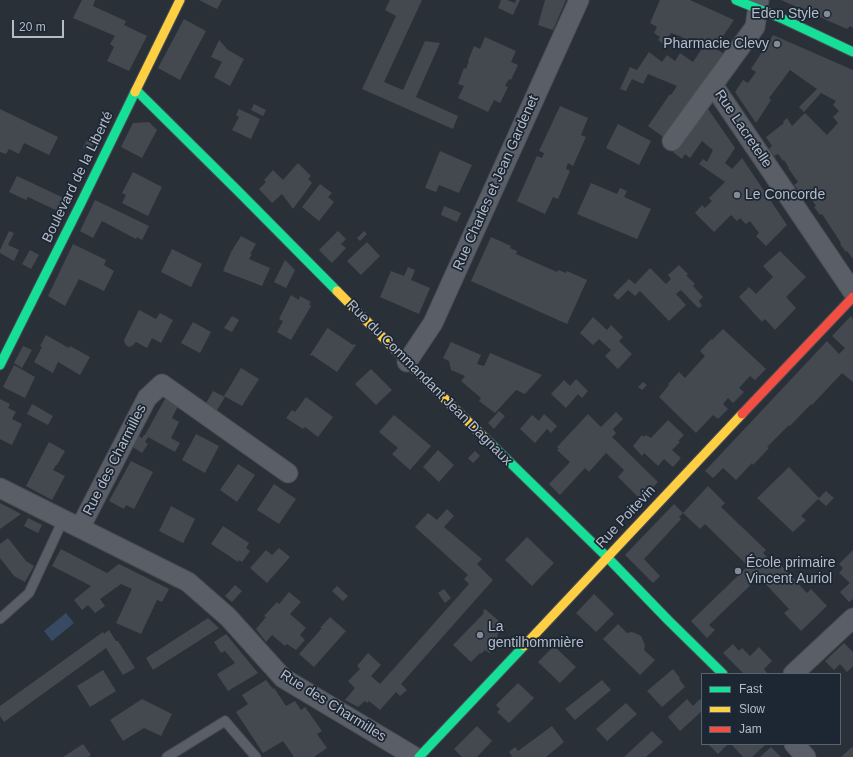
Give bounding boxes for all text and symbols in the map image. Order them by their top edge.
place label: Eden Style [751,6,819,22]
marker: Eden Style [822,9,832,19]
scale bar [14,12,66,38]
text: 20 m [19,20,46,34]
place label: Pharmacie Clevy [663,36,769,52]
marker: Pharmacie Clevy [772,39,782,49]
street label: Rue Lacretelle [711,87,775,171]
street label: Rue Charles et Jean Gardenet [450,93,542,273]
street label: Boulevard de la Liberté [39,109,117,245]
place label: Le Concorde [745,187,825,203]
marker: Le Concorde [732,190,742,200]
street label: Rue du Commandant Jean Dagnaux [343,297,515,469]
street label: Rue des Charmilles [80,402,150,518]
street label: Rue Poitevin [593,482,659,552]
place label: École primaire Vincent Auriol [746,555,835,588]
marker: École primaire Vincent Auriol [733,566,743,576]
place label: La gentilhommière [488,619,584,652]
marker: La gentilhommière [475,630,485,640]
street label: Rue des Charmilles [277,667,389,745]
legend [701,673,841,745]
text: Fast [739,682,762,696]
text: Slow [739,702,765,716]
text: Jam [739,722,762,736]

